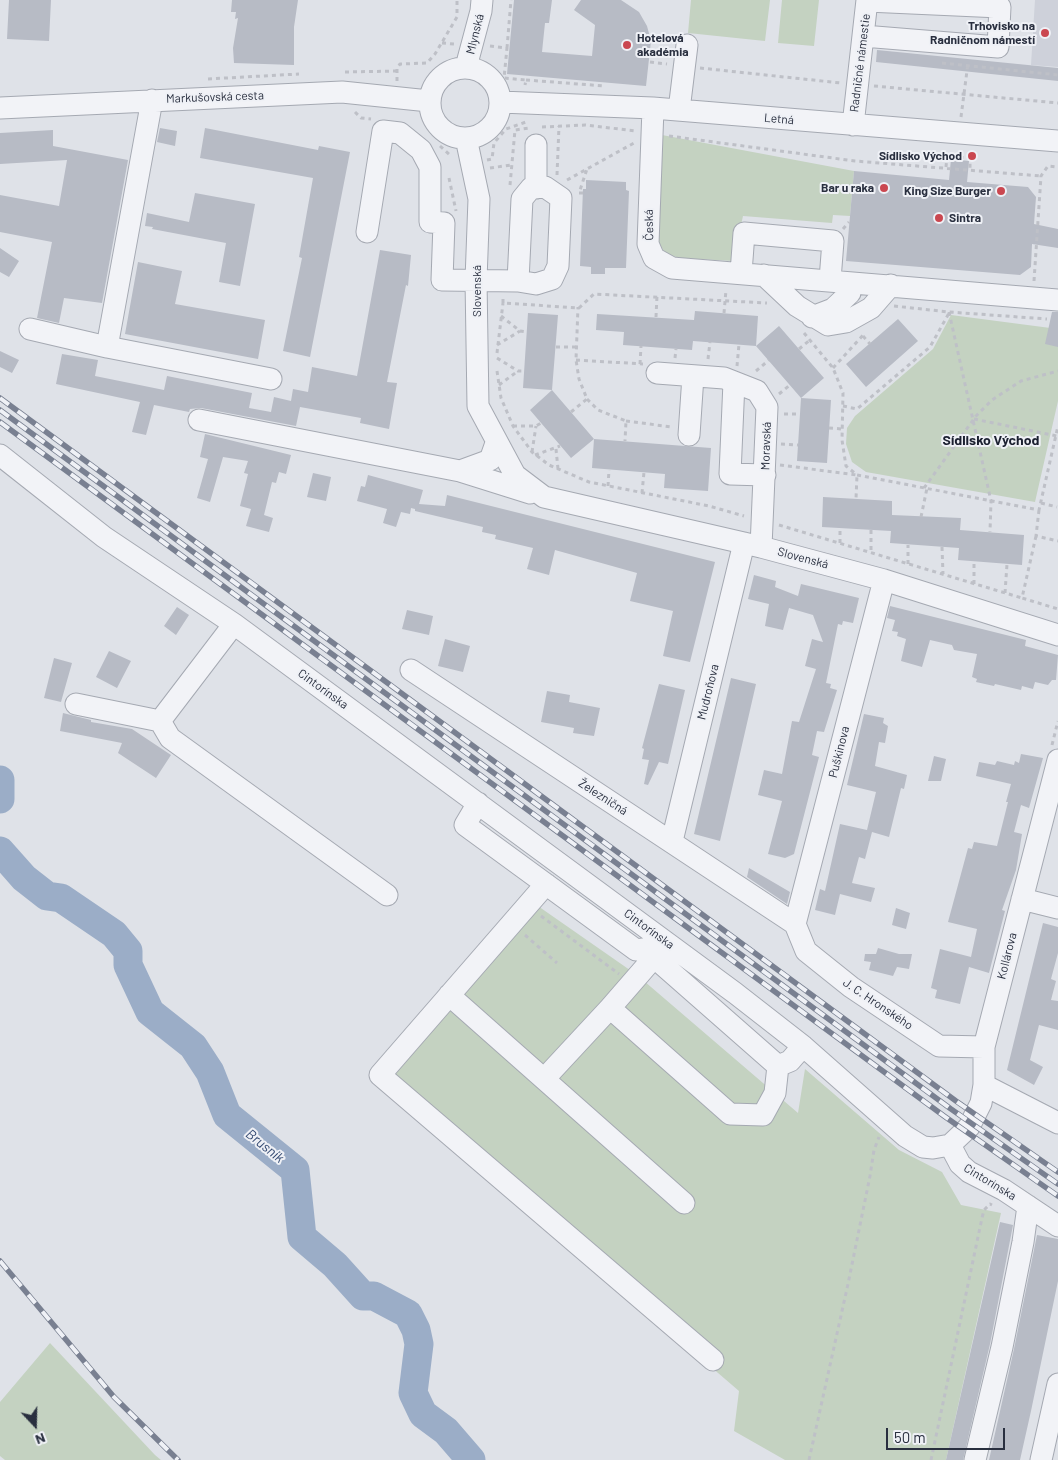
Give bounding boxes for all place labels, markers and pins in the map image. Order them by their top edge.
place label: Trhovisko na Radničnom námestí [930,19,1035,47]
marker: Trhovisko na Radničnom námestí [1039,27,1051,39]
place label: Hotelová akadémia [637,31,689,59]
marker: Hotelová akadémia [621,39,633,51]
place label: Sídlisko Východ [879,149,962,163]
marker: Sídlisko Východ [966,150,978,162]
place label: Bar u raka [821,181,874,195]
marker: Bar u raka [878,182,890,194]
place label: King Size Burger [904,184,991,198]
marker: King Size Burger [995,185,1007,197]
place label: Sintra [949,211,981,225]
marker: Sintra [933,212,945,224]

